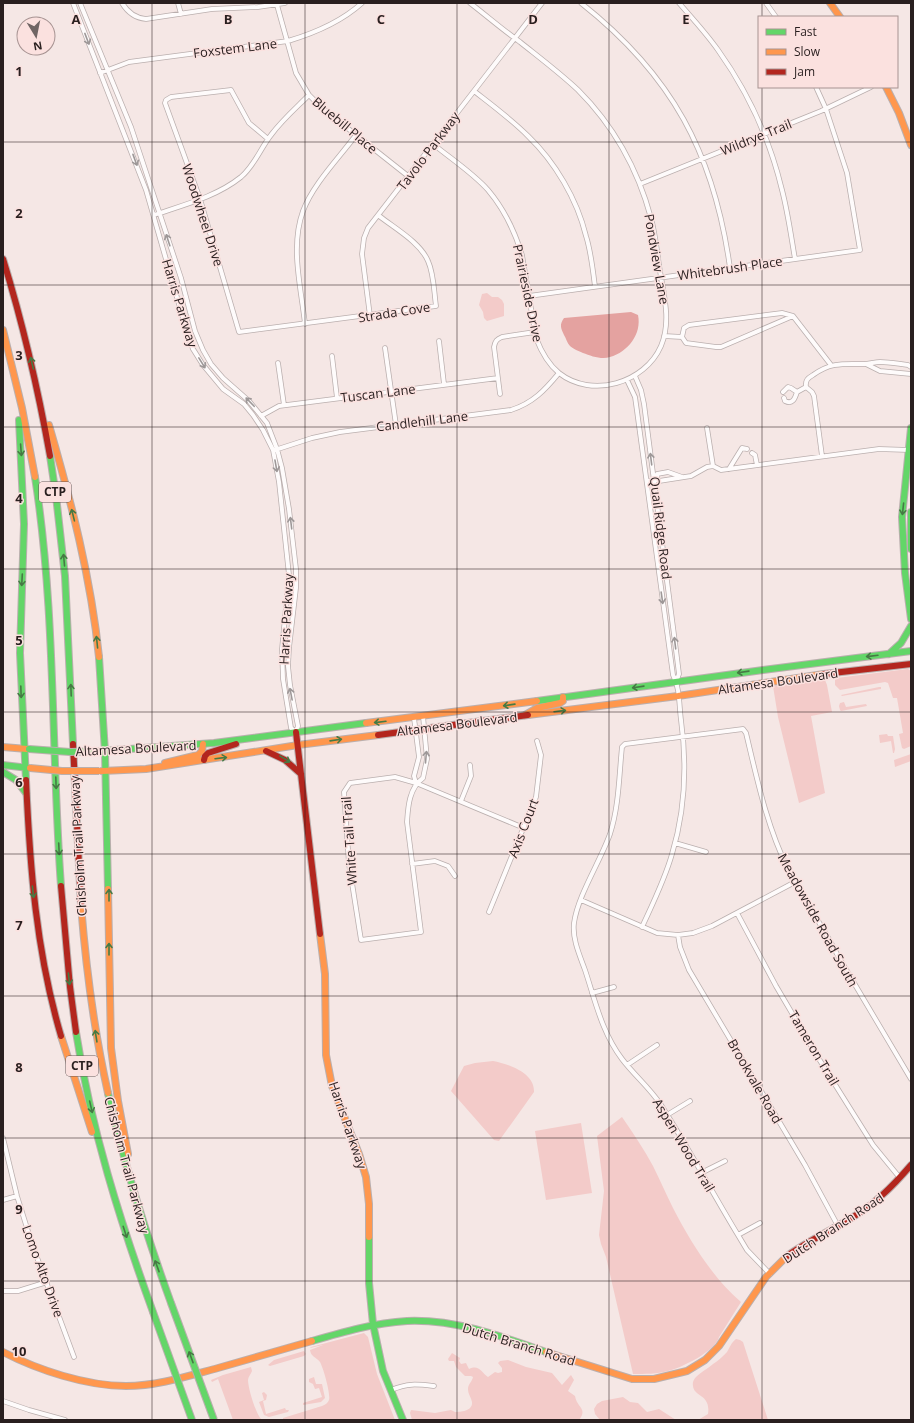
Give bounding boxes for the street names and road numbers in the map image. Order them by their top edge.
street label: Foxstem Lane [192,34,278,62]
street label: Bluebill Place [309,92,381,158]
street label: Tavolo Parkway [392,108,464,194]
street label: Wildrye Trail [718,115,794,159]
street label: Woodwheel Drive [178,161,228,269]
street label: Pondview Lane [640,212,674,306]
street label: Prairieside Drive [509,242,547,344]
street label: Whitebrush Place [676,252,784,284]
street label: Harris Parkway [158,257,202,350]
street label: Strada Cove [357,297,431,327]
street label: Tuscan Lane [339,379,417,407]
street label: Candlehill Lane [375,406,469,436]
street label: Quail Ridge Road [646,476,676,580]
road number: CTP [39,482,71,502]
street label: Harris Parkway [275,572,297,665]
street label: Altamesa Boulevard [717,664,839,698]
street label: Altamesa Boulevard [396,708,518,740]
street label: Altamesa Boulevard [75,736,197,760]
street label: Chisholm Trail Parkway [65,775,91,917]
street label: White Tail Trail [337,796,361,886]
street label: Axis Court [504,796,543,860]
street label: Meadowside Road South [774,850,862,990]
street label: Tameron Trail [785,1007,843,1089]
street label: Brookvale Road [723,1035,787,1127]
road number: CTP [66,1056,98,1076]
street label: Harris Parkway [325,1079,372,1172]
street label: Chisholm Trail Parkway [100,1095,154,1236]
street label: Aspen Wood Trail [649,1095,719,1195]
street label: Dutch Branch Road [779,1189,887,1267]
street label: Lomo Alto Drive [18,1222,68,1320]
street label: Dutch Branch Road [460,1318,578,1370]

